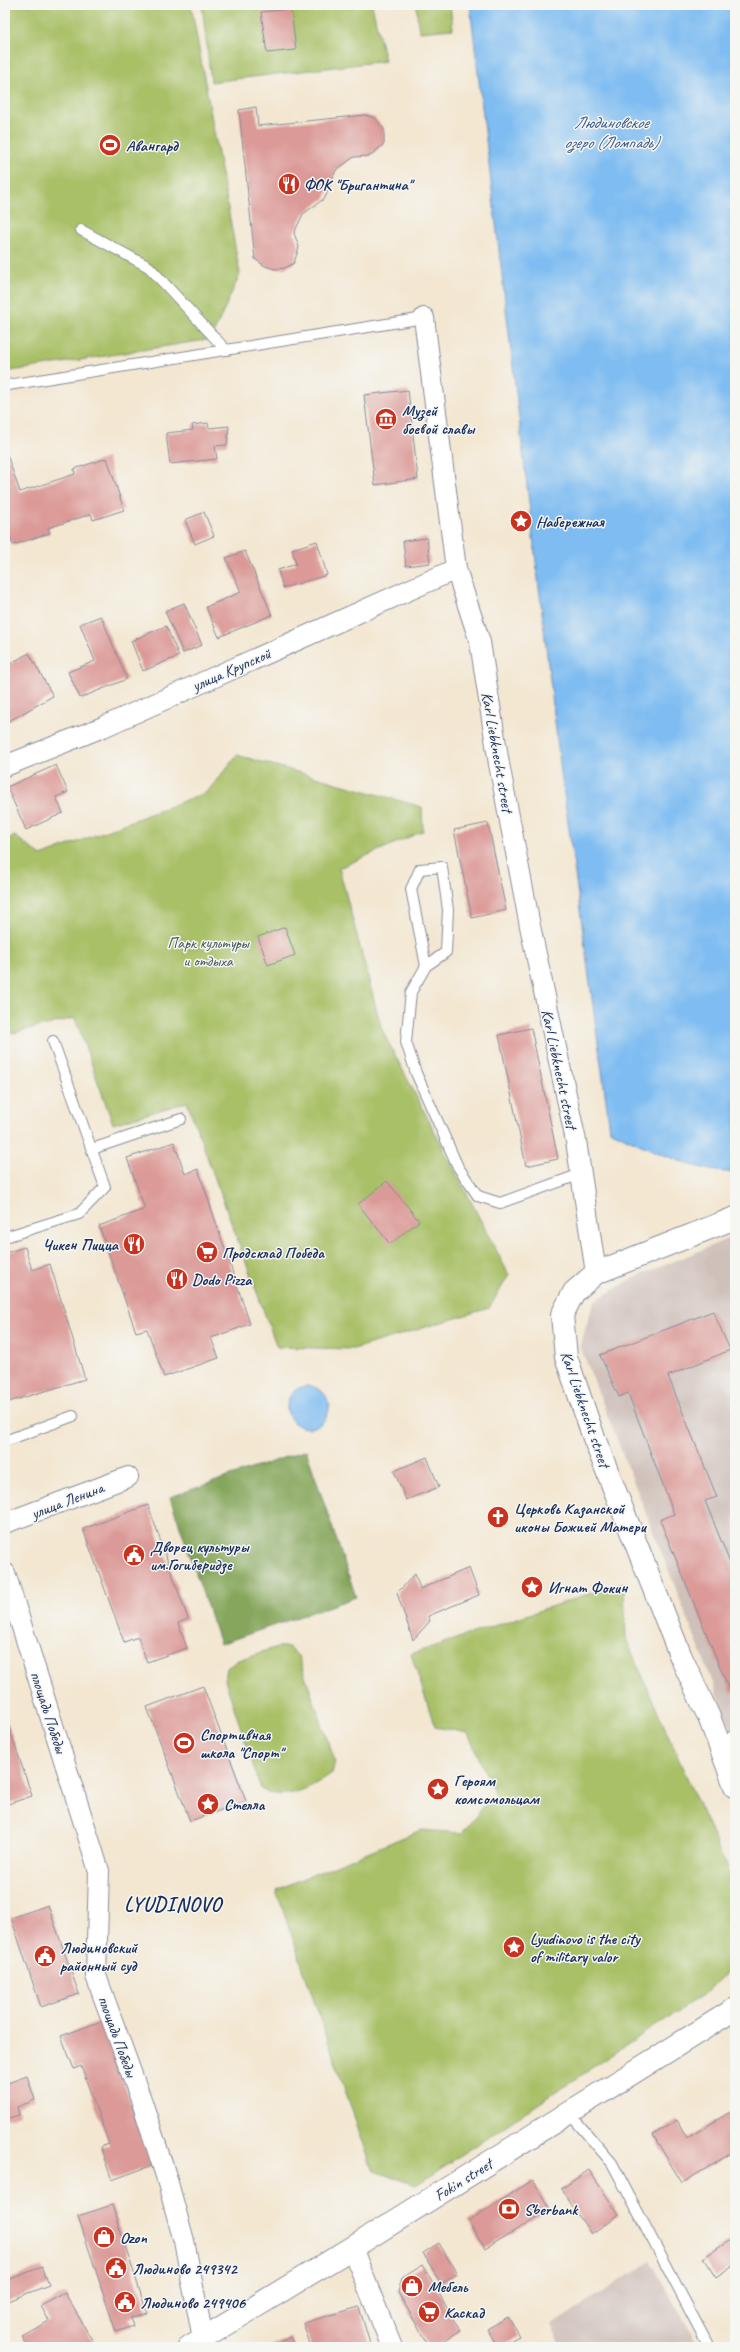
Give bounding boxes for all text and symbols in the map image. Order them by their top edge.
water label: Людиновское озеро (Ломпадь) [564,112,661,154]
sports icon: Авангард [97,132,123,158]
place label: Авангард [126,136,179,156]
restaurant icon: ФОК "Бригантина" [276,171,302,197]
place label: ФОК "Бригантина" [304,175,416,195]
place label: Музей боевой славы [402,401,475,439]
museum icon: Музей боевой славы [373,406,399,432]
place icon: Набережная [508,508,534,534]
place label: Набережная [536,512,605,532]
street label: улица Крупской [188,643,275,697]
street label: Karl Liebknecht street [477,691,518,816]
park label: Парк культуры и отдыха [167,933,250,971]
street label: Karl Liebknecht street [537,1008,582,1133]
restaurant icon: Чикен Пицца [121,1231,147,1257]
place label: Чикен Пицца [42,1235,120,1255]
supermarket icon: Продсклад Победа [194,1239,220,1265]
place label: Продсклад Победа [222,1243,325,1263]
restaurant icon: Dodo Pizza [164,1266,190,1292]
place label: Dodo Pizza [192,1270,253,1290]
street label: Karl Liebknecht street [556,1349,615,1473]
street label: улица Ленина [27,1477,108,1524]
place label: Церковь Казанской иконы Божией Матери [514,1499,648,1537]
church icon: Церковь Казанской иконы Божией Матери [485,1504,511,1530]
place label: Дворец культуры им.Гогиберидзе [150,1537,250,1575]
public building icon: Дворец культуры им.Гогиберидзе [121,1542,147,1568]
place icon: Игнат Фокин [519,1574,545,1600]
place label: Игнат Фокин [548,1578,628,1598]
street label: площадь Победы [25,1669,71,1757]
place label: Спортивная школа "Спорт" [200,1725,287,1763]
sports icon: Спортивная школа "Спорт" [171,1730,197,1756]
place label: Героям комсомольцам [454,1771,541,1809]
place icon: Героям комсомольцам [425,1776,451,1802]
place icon: Стелла [195,1791,221,1817]
place label: Стелла [224,1795,265,1815]
district label: LYUDINOVO [124,1892,224,1917]
place label: Lyudinovo is the city of military valor [530,1929,641,1967]
place icon: Lyudinovo is the city of military valor [501,1934,527,1960]
place label: Людиновский районный суд [60,1938,138,1976]
public building icon: Людиновский районный суд [32,1943,58,1969]
street label: площадь Победы [93,1993,141,2081]
street label: Fokin street [431,2153,499,2205]
bank icon: Sberbank [496,2196,522,2222]
place label: Sberbank [524,2200,579,2220]
shop icon: Ozon [91,2224,117,2250]
place label: Ozon [120,2228,147,2248]
public building icon: Людиново 249342 [103,2255,129,2281]
place label: Людиново 249342 [132,2259,239,2279]
shop icon: Мебель [399,2273,425,2299]
place label: Мебель [428,2277,469,2297]
public building icon: Людиново 249406 [112,2289,138,2315]
place label: Людиново 249406 [140,2293,247,2313]
supermarket icon: Каскад [416,2299,442,2325]
place label: Каскад [444,2303,486,2323]

